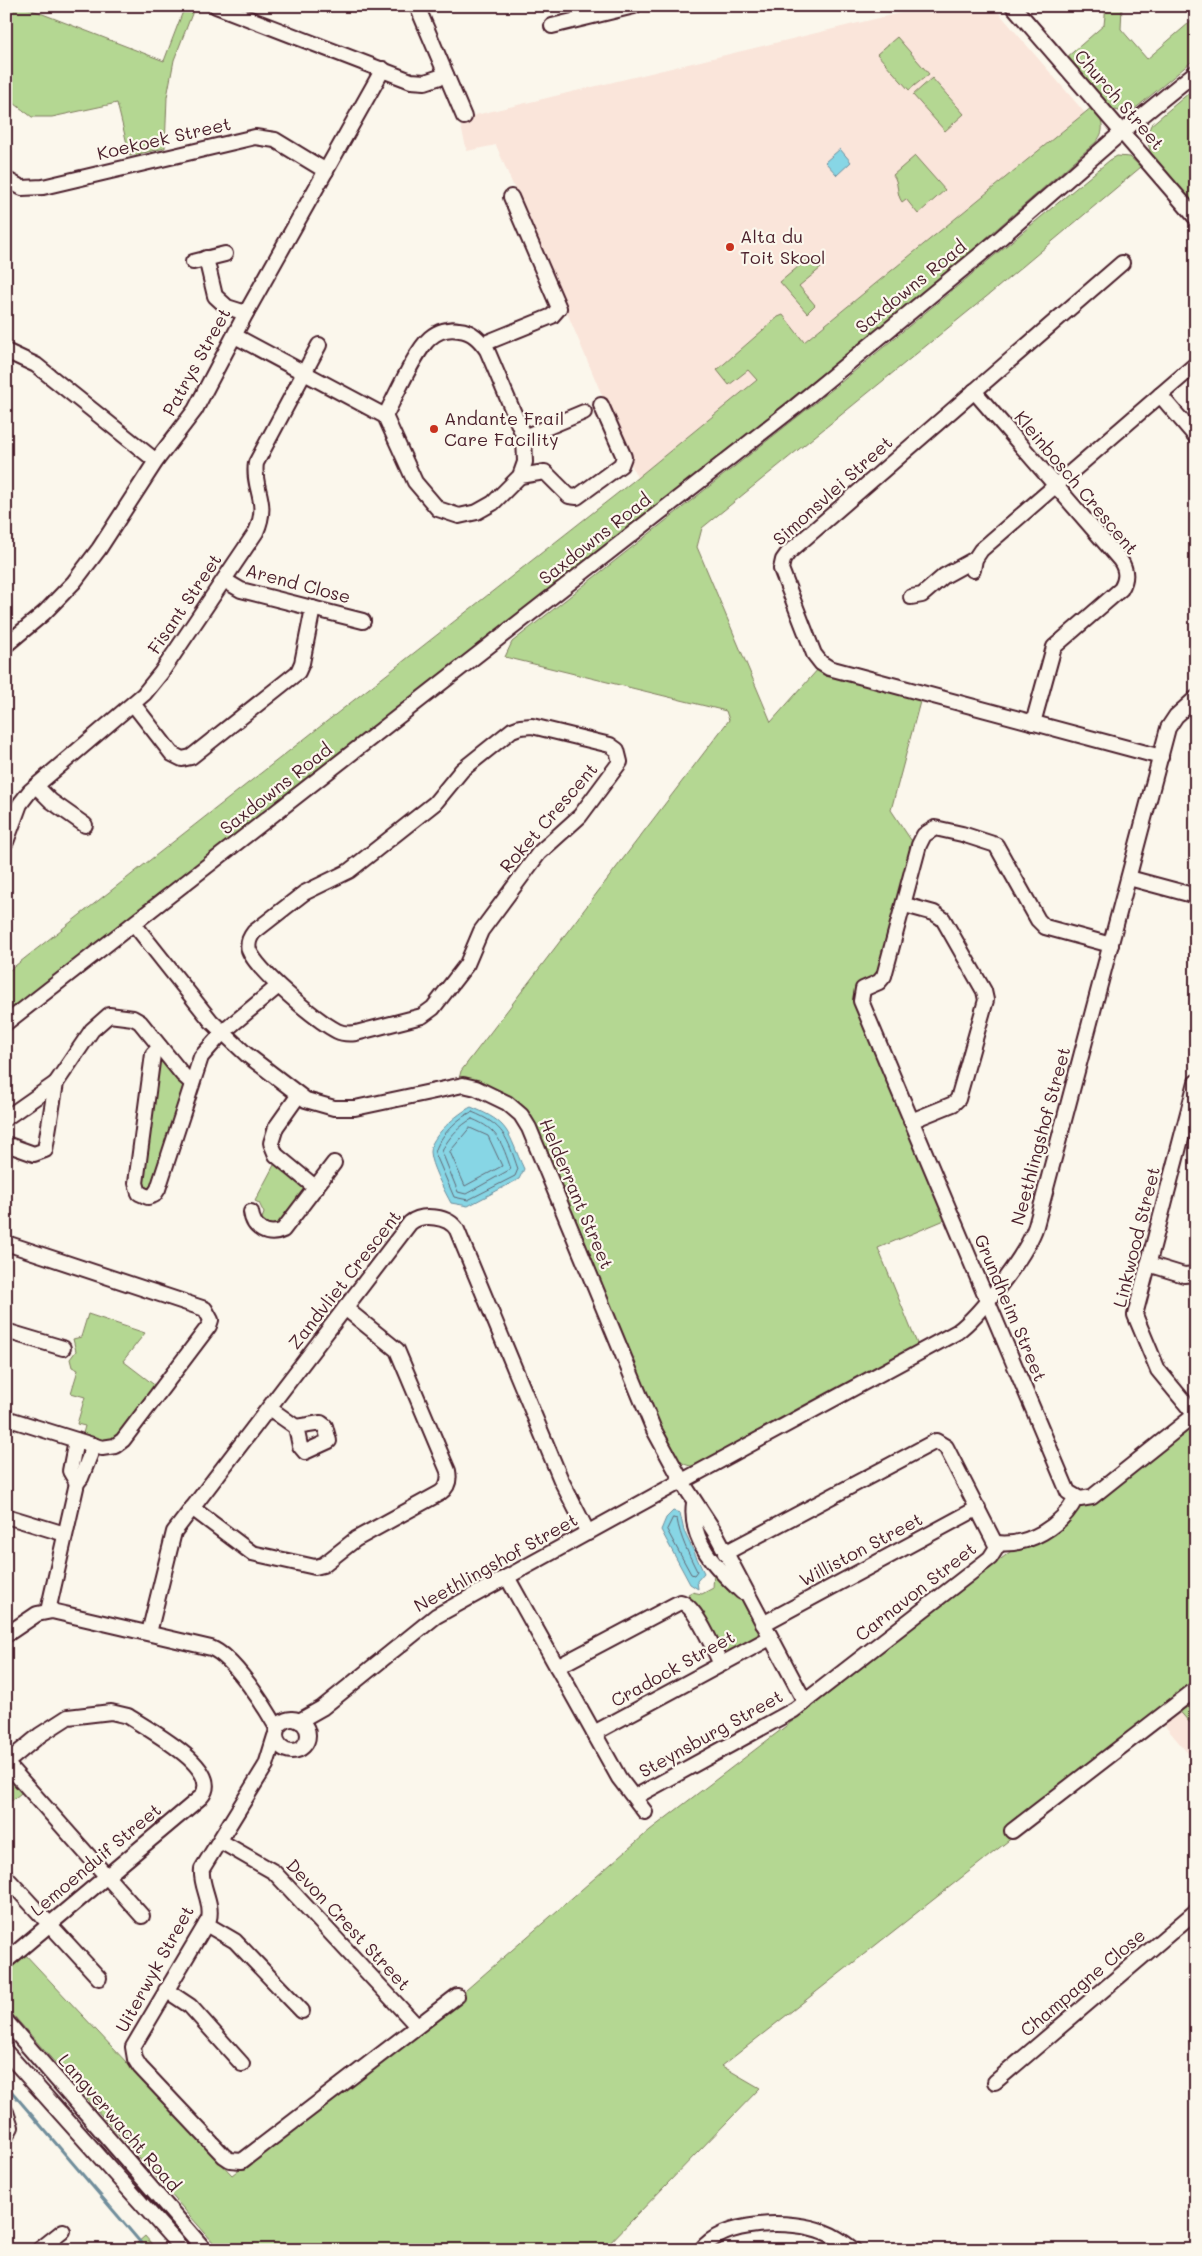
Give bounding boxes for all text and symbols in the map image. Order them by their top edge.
street label: Church Street [1069,44,1170,155]
street label: Koekoek Street [94,111,233,165]
place label: Alta du Toit Skool [740,224,825,269]
street label: Saxdowns Road [850,234,971,338]
marker: Alta du Toit Skool [724,241,736,253]
street label: Patrys Street [156,303,236,420]
street label: Kleinbosch Crescent [1009,405,1144,559]
place label: Andante Frail Care Facility [444,406,564,451]
marker: Andante Frail Care Facility [428,423,440,435]
street label: Simonsvlei Street [767,430,897,550]
street label: Saxdowns Road [533,487,655,589]
street label: Fisant Street [142,548,227,658]
street label: Arend Close [243,558,353,609]
street label: Saxdowns Road [214,737,336,839]
street label: Roket Crescent [494,757,603,877]
street label: Neethlingshof Street [1005,1044,1075,1228]
street label: Helderrant Street [534,1115,619,1273]
street label: Linkwood Street [1107,1164,1165,1310]
street label: Zandvliet Crescent [282,1205,406,1354]
street label: Grundheim Street [969,1230,1053,1385]
street label: Neethlingshof Street [409,1507,582,1617]
street label: Williston Street [795,1507,926,1592]
street label: Carnavon Street [850,1536,981,1646]
street label: Cradock Street [606,1624,739,1712]
street label: Steynsburg Street [634,1684,787,1783]
street label: Lemoenduif Street [25,1797,166,1921]
street label: Devon Crest Street [281,1853,416,1995]
street label: Uiterwyk Street [109,1901,199,2036]
street label: Champagne Close [1015,1923,1150,2042]
street label: Langverwacht Road [53,2048,186,2196]

